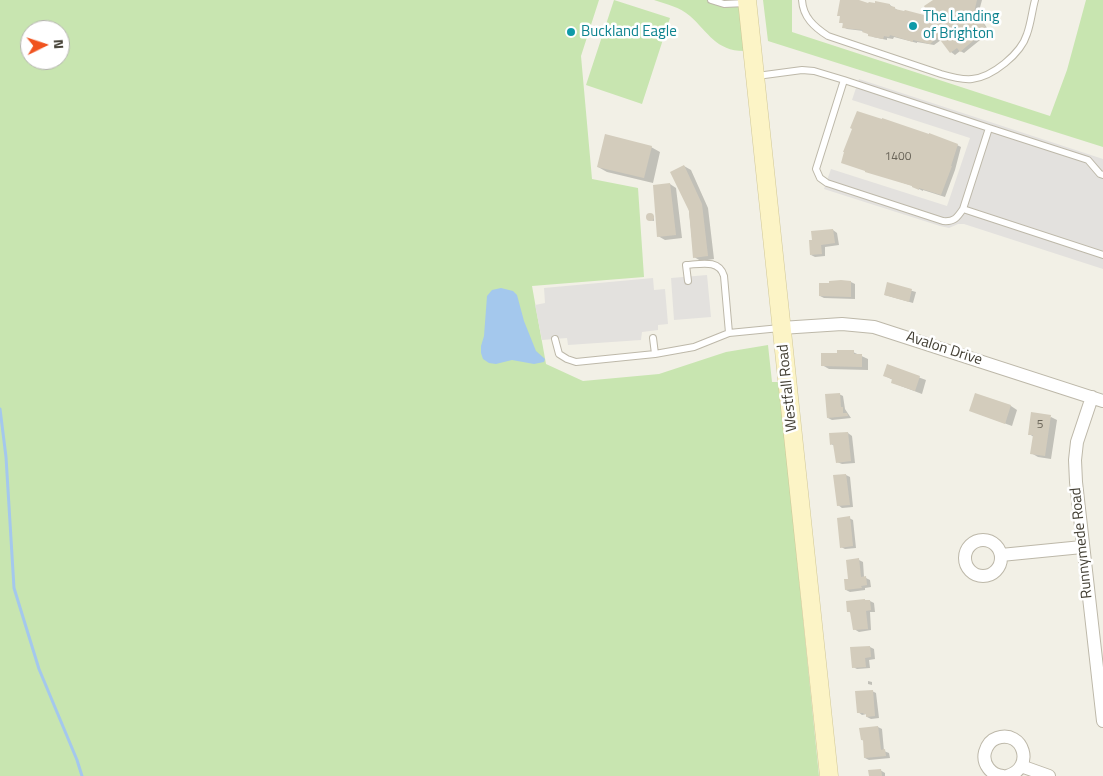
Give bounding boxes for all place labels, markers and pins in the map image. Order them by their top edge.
place label: The Landing of Brighton [923,8,1000,43]
marker: The Landing of Brighton [907,20,919,32]
place label: Buckland Eagle [581,23,677,41]
marker: Buckland Eagle [565,26,577,38]

